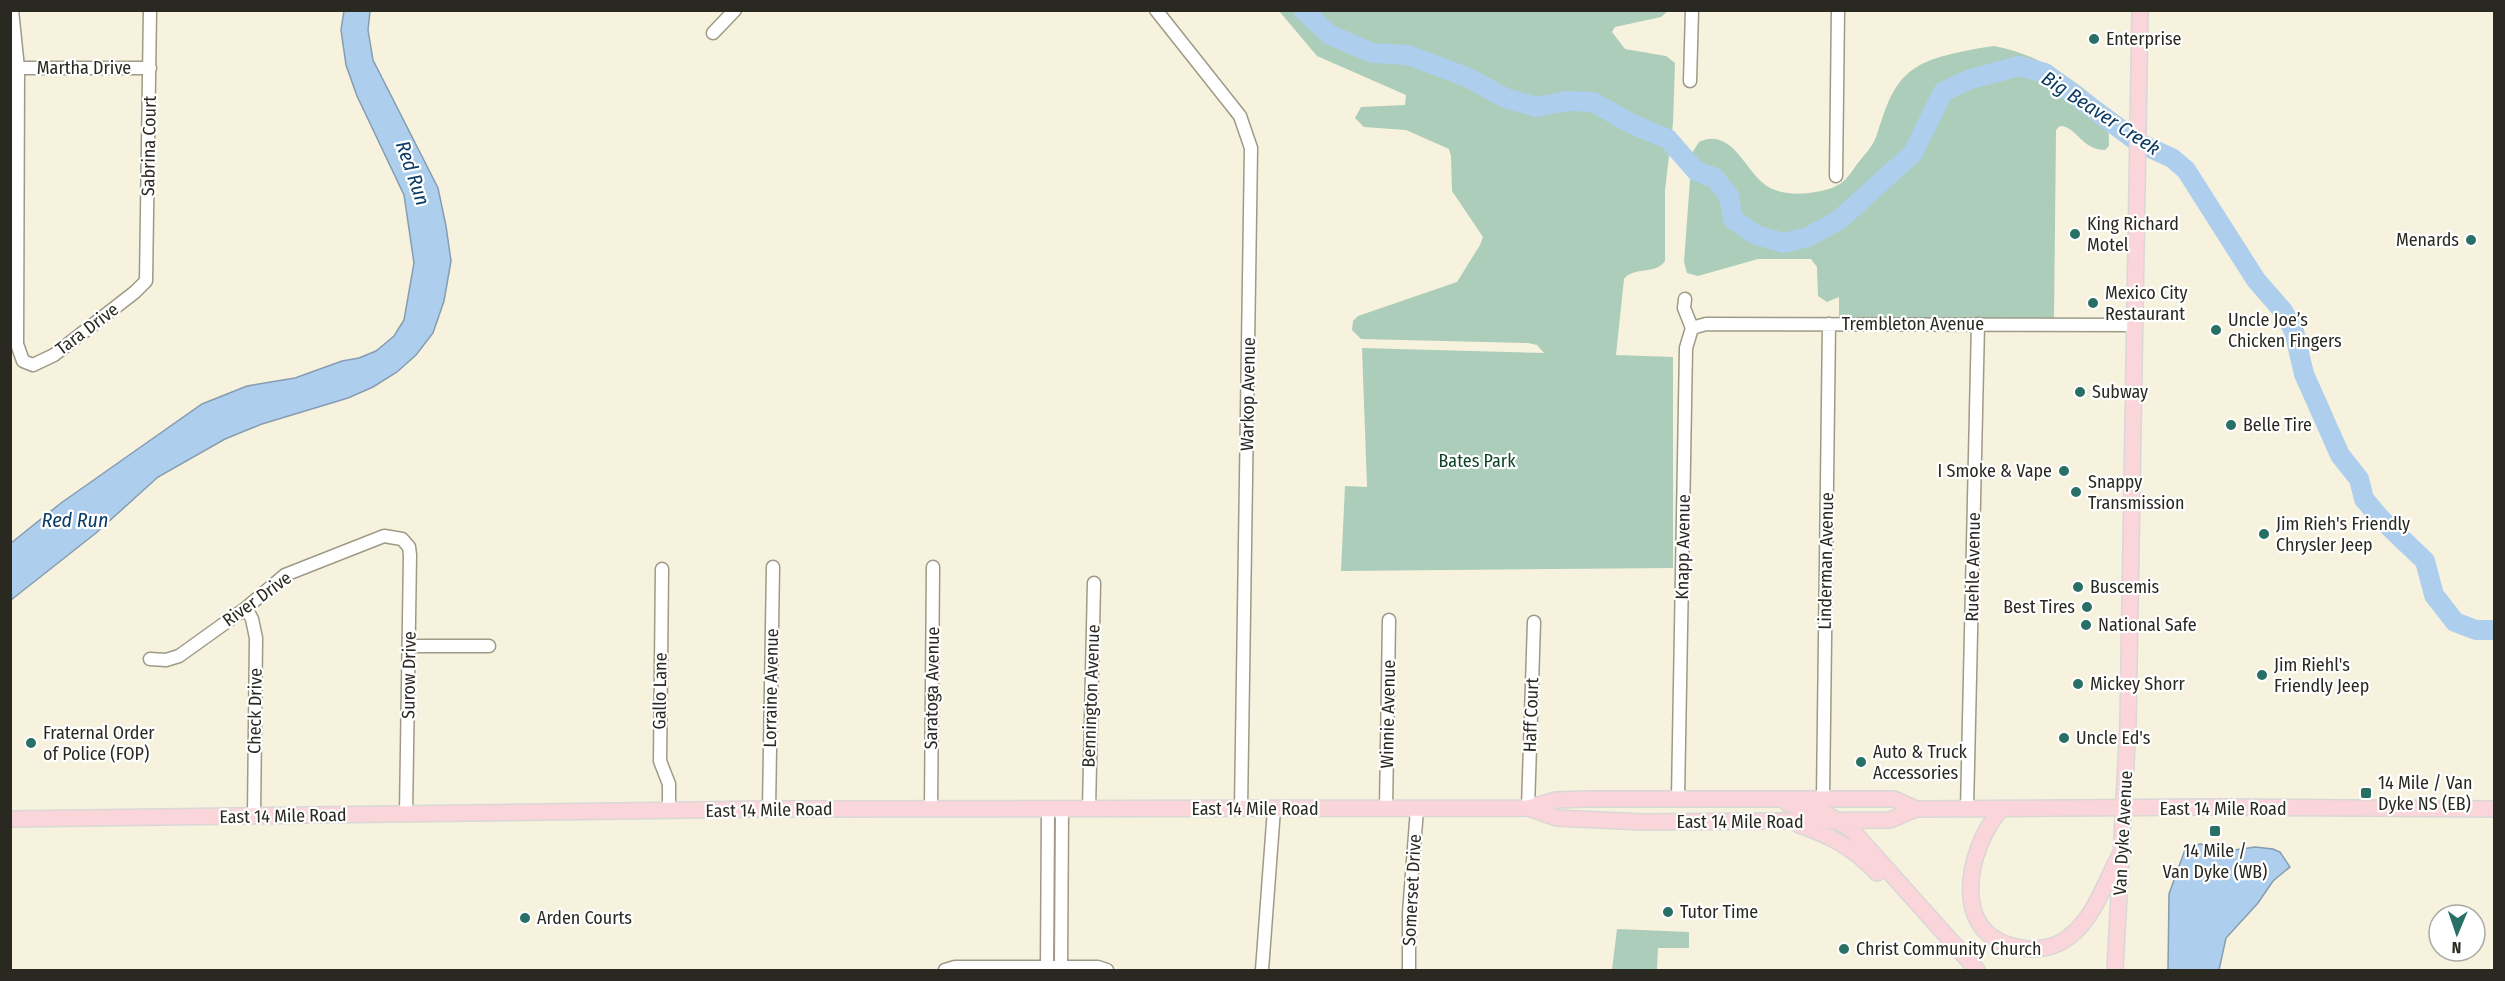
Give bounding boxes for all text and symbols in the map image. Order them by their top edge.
place label: Enterprise [2106,28,2182,50]
marker: Enterprise [2087,32,2101,46]
street label: Martha Drive [37,57,131,79]
water label: Big Beaver Creek [2037,66,2165,160]
street label: Sabrina Court [137,95,161,196]
water label: Red Run [391,138,435,208]
place label: King Richard Motel [2087,213,2179,256]
marker: King Richard Motel [2068,227,2082,241]
place label: Menards [2396,229,2459,251]
marker: Menards [2464,233,2478,247]
place label: Mexico City Restaurant [2105,282,2188,325]
marker: Mexico City Restaurant [2086,296,2100,310]
street label: Tara Drive [51,298,123,360]
place label: Uncle Joe’s Chicken Fingers [2228,309,2342,352]
street label: Trembleton Avenue [1842,313,1984,335]
marker: Uncle Joe’s Chicken Fingers [2209,323,2223,337]
street label: Warkop Avenue [1236,337,1260,451]
place label: Subway [2092,381,2148,403]
marker: Subway [2073,385,2087,399]
place label: Belle Tire [2243,414,2312,436]
marker: Belle Tire [2224,418,2238,432]
park label: Bates Park [1438,450,1516,472]
place label: I Smoke & Vape [1938,460,2052,482]
marker: I Smoke & Vape [2057,464,2071,478]
place label: Snappy Transmission [2088,471,2185,514]
marker: Snappy Transmission [2069,485,2083,499]
street label: Linderman Avenue [1814,492,1838,630]
street label: Knapp Avenue [1671,494,1695,600]
water label: Red Run [42,508,108,532]
street label: Ruehle Avenue [1961,512,1985,622]
place label: Jim Rieh's Friendly Chrysler Jeep [2276,513,2410,556]
marker: Jim Rieh's Friendly Chrysler Jeep [2257,527,2271,541]
street label: River Drive [218,567,296,631]
place label: Buscemis [2090,576,2160,598]
marker: Buscemis [2071,580,2085,594]
place label: Best Tires [2003,596,2075,618]
marker: Best Tires [2080,600,2094,614]
place label: National Safe [2098,614,2197,636]
marker: National Safe [2079,618,2093,632]
street label: Bennington Avenue [1078,624,1104,768]
street label: Saratoga Avenue [920,626,944,750]
street label: Lorraine Avenue [759,628,783,748]
street label: Surow Drive [397,631,421,719]
street label: Gallo Lane [648,652,672,730]
place label: Jim Riehl's Friendly Jeep [2274,654,2369,697]
street label: Winnie Avenue [1376,659,1400,769]
street label: Check Drive [243,668,267,754]
marker: Jim Riehl's Friendly Jeep [2255,668,2269,682]
place label: Mickey Shorr [2090,673,2186,695]
street label: Haff Court [1519,677,1543,753]
marker: Mickey Shorr [2071,677,2085,691]
place label: Fraternal Order of Police (FOP) [43,722,155,765]
place label: Uncle Ed's [2076,727,2151,749]
marker: Uncle Ed's [2057,731,2071,745]
marker: Fraternal Order of Police (FOP) [24,736,38,750]
place label: Auto & Truck Accessories [1873,741,1968,784]
marker: Auto & Truck Accessories [1854,755,1868,769]
street label: Van Dyke Avenue [2109,770,2137,896]
place label: 14 Mile / Van Dyke NS (EB) [2378,772,2472,815]
marker: 14 Mile / Van Dyke NS (EB) [2359,786,2373,800]
street label: East 14 Mile Road [705,798,833,822]
street label: East 14 Mile Road [1191,798,1319,820]
street label: East 14 Mile Road [2159,798,2287,820]
street label: East 14 Mile Road [219,804,347,828]
street label: East 14 Mile Road [1676,811,1804,833]
marker: 14 Mile / Van Dyke (WB) [2208,824,2222,838]
street label: Somerset Drive [1398,833,1426,946]
place label: 14 Mile / Van Dyke (WB) [2163,840,2267,883]
place label: Tutor Time [1680,901,1758,923]
north arrow [2427,903,2487,963]
marker: Tutor Time [1661,905,1675,919]
place label: Arden Courts [537,907,632,929]
marker: Arden Courts [518,911,532,925]
place label: Christ Community Church [1856,938,2041,960]
text: N [2451,938,2462,957]
marker: Christ Community Church [1837,942,1851,956]

